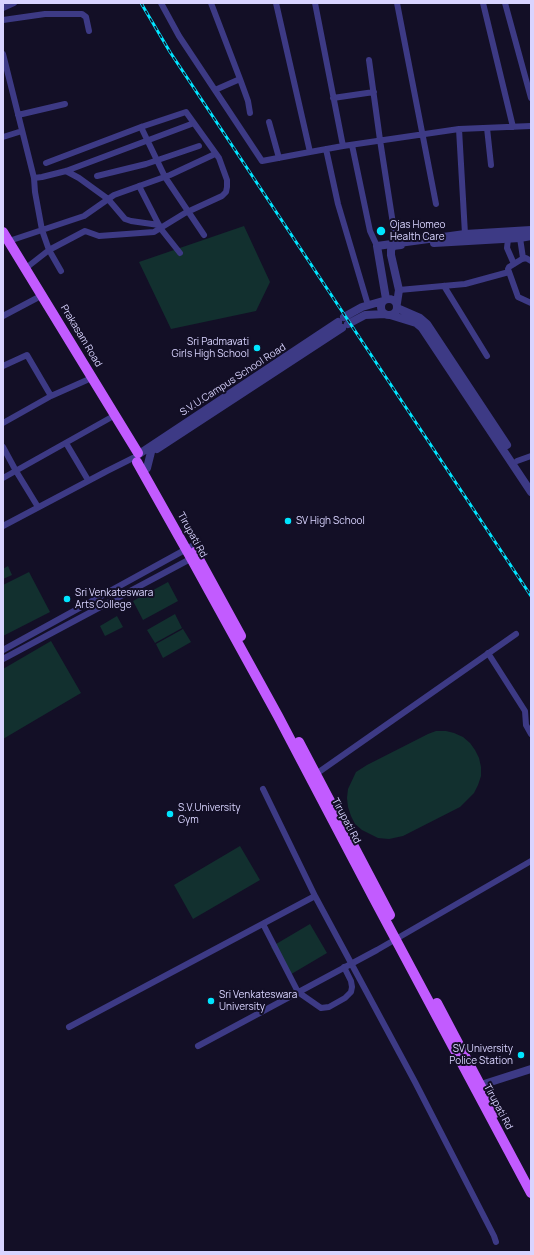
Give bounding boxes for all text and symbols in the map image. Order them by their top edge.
place label: Ojas Homeo Health Care [390,219,446,242]
marker: Ojas Homeo Health Care [375,225,387,237]
street label: Prakasam Road [58,303,104,369]
place label: Sri Padmavati Girls High School [172,336,249,360]
street label: S.V.U.Campus School Road [178,341,288,419]
marker: Sri Padmavati Girls High School [252,343,262,353]
street label: Tirupati Rd [175,510,209,560]
place label: SV High School [296,515,365,527]
marker: SV High School [283,516,293,526]
place label: Sri Venkateswara Arts College [75,587,153,610]
marker: Sri Venkateswara Arts College [62,594,72,604]
street label: Tirupati Rd [329,796,363,846]
place label: S.V.University Gym [178,802,241,826]
marker: S.V.University Gym [165,809,175,819]
place label: Sri Venkateswara University [219,989,297,1012]
marker: Sri Venkateswara University [206,996,216,1006]
place label: SV University Police Station [449,1043,513,1066]
marker: SV University Police Station [516,1050,526,1060]
street label: Tirupati Rd [481,1082,515,1132]

